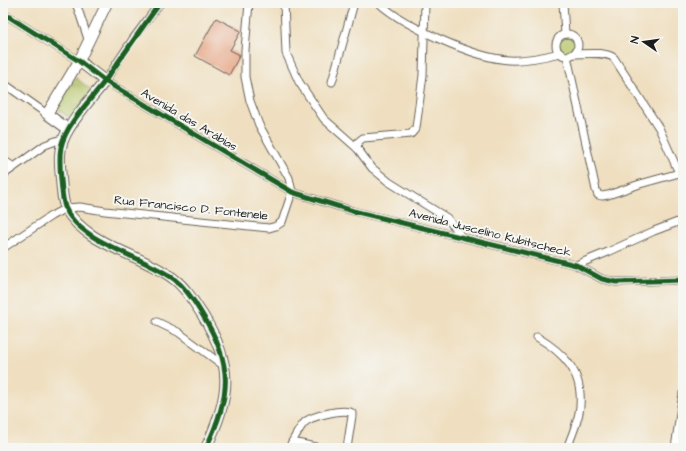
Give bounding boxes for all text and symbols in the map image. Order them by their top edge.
north arrow [624,22,664,62]
text: N [627,35,643,45]
street label: Avenida das Arábias [138,85,240,155]
street label: Rua Francisco D. Fontenele [113,191,269,225]
street label: Avenida Juscelino Kubitscheck [407,205,574,262]

